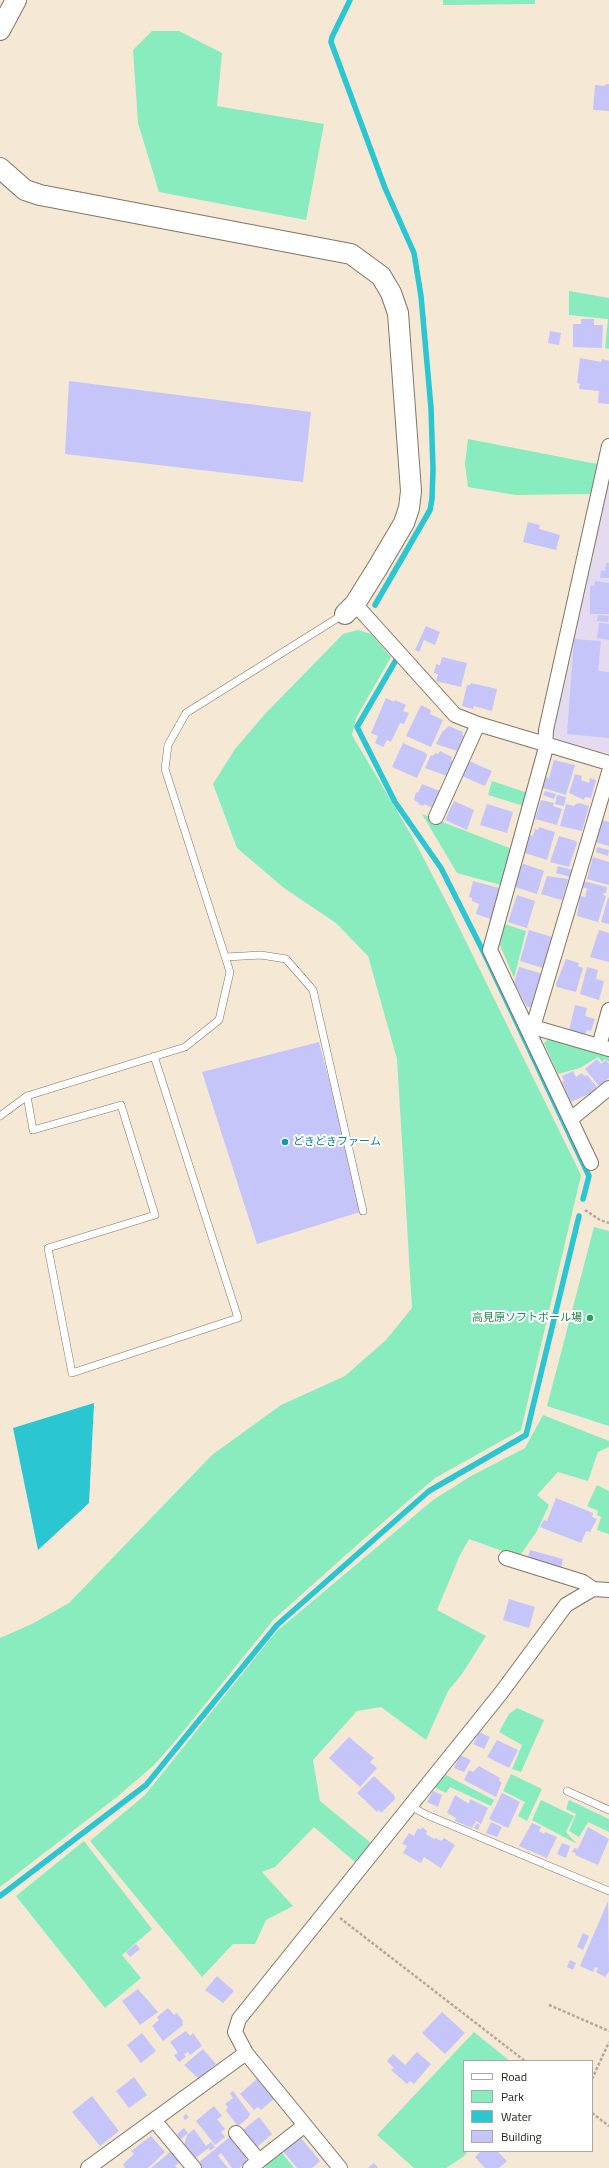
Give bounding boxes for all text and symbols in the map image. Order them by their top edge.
place label: どきどきファーム [293,1135,381,1149]
marker: どきどきファーム [280,1137,290,1147]
place label: 高見原ソフトボール場 [472,1311,582,1325]
marker: 高見原ソフトボール場 [585,1313,595,1323]
legend [463,2060,593,2152]
text: Road [501,2067,527,2086]
text: Park [501,2087,524,2106]
text: Water [501,2107,532,2126]
text: Building [501,2127,542,2146]

